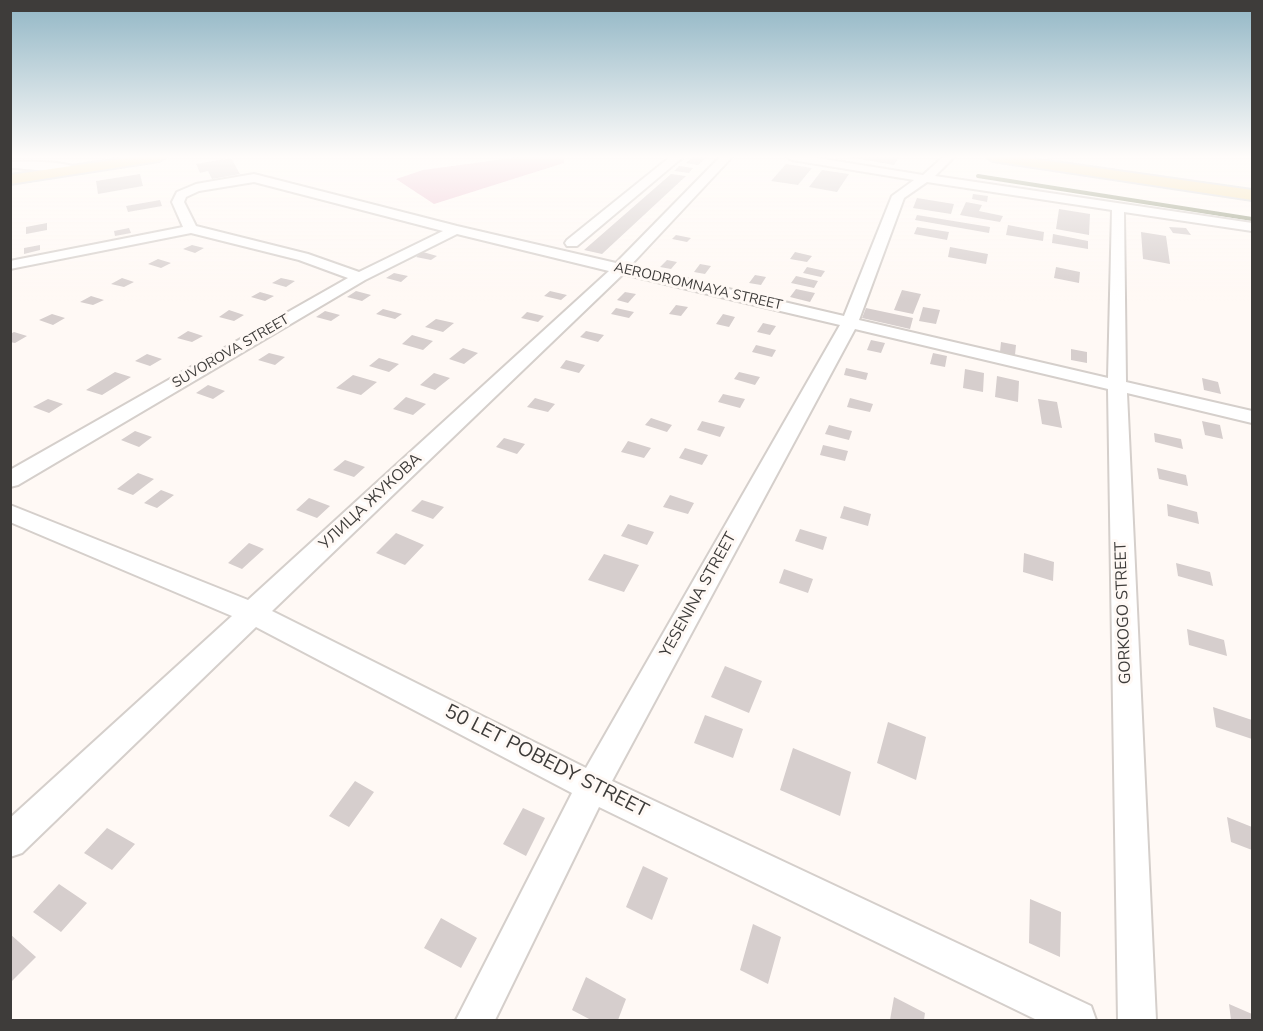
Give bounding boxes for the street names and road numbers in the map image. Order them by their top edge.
street label: AERODROMNAYA STREET [612,259,784,315]
street label: SUVOROVA STREET [170,312,292,392]
street label: УЛИЦА ЖУКОВА [316,450,426,554]
street label: YESENINA STREET [657,529,741,661]
street label: GORKOGO STREET [1112,542,1136,684]
street label: 50 LET POBEDY STREET [440,700,652,824]

